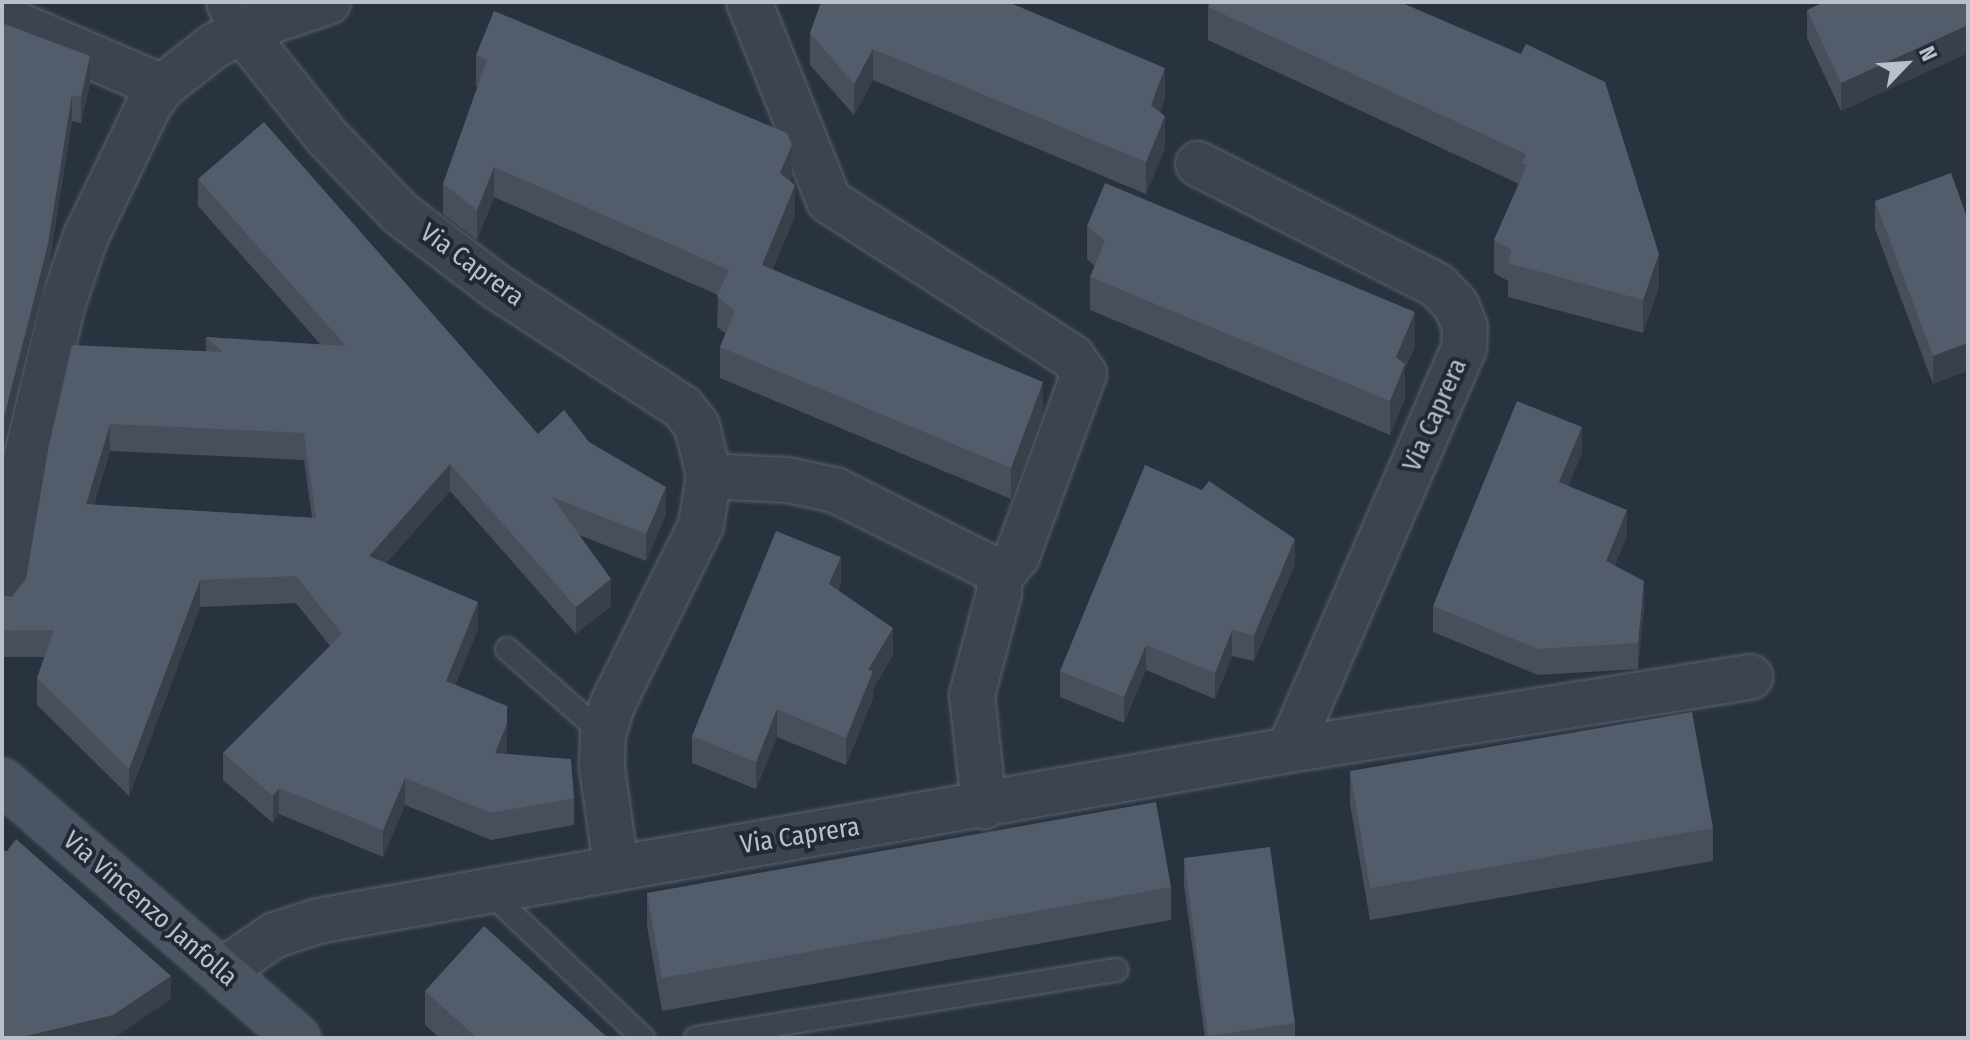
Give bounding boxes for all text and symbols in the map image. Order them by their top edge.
north arrow [1866,24,1946,104]
text: N [1913,42,1943,65]
street label: Via Caprera [414,217,530,313]
street label: Via Caprera [1396,354,1474,476]
street label: Via Caprera [738,811,862,861]
street label: Via Vincenzo Janfolla [57,825,243,993]

